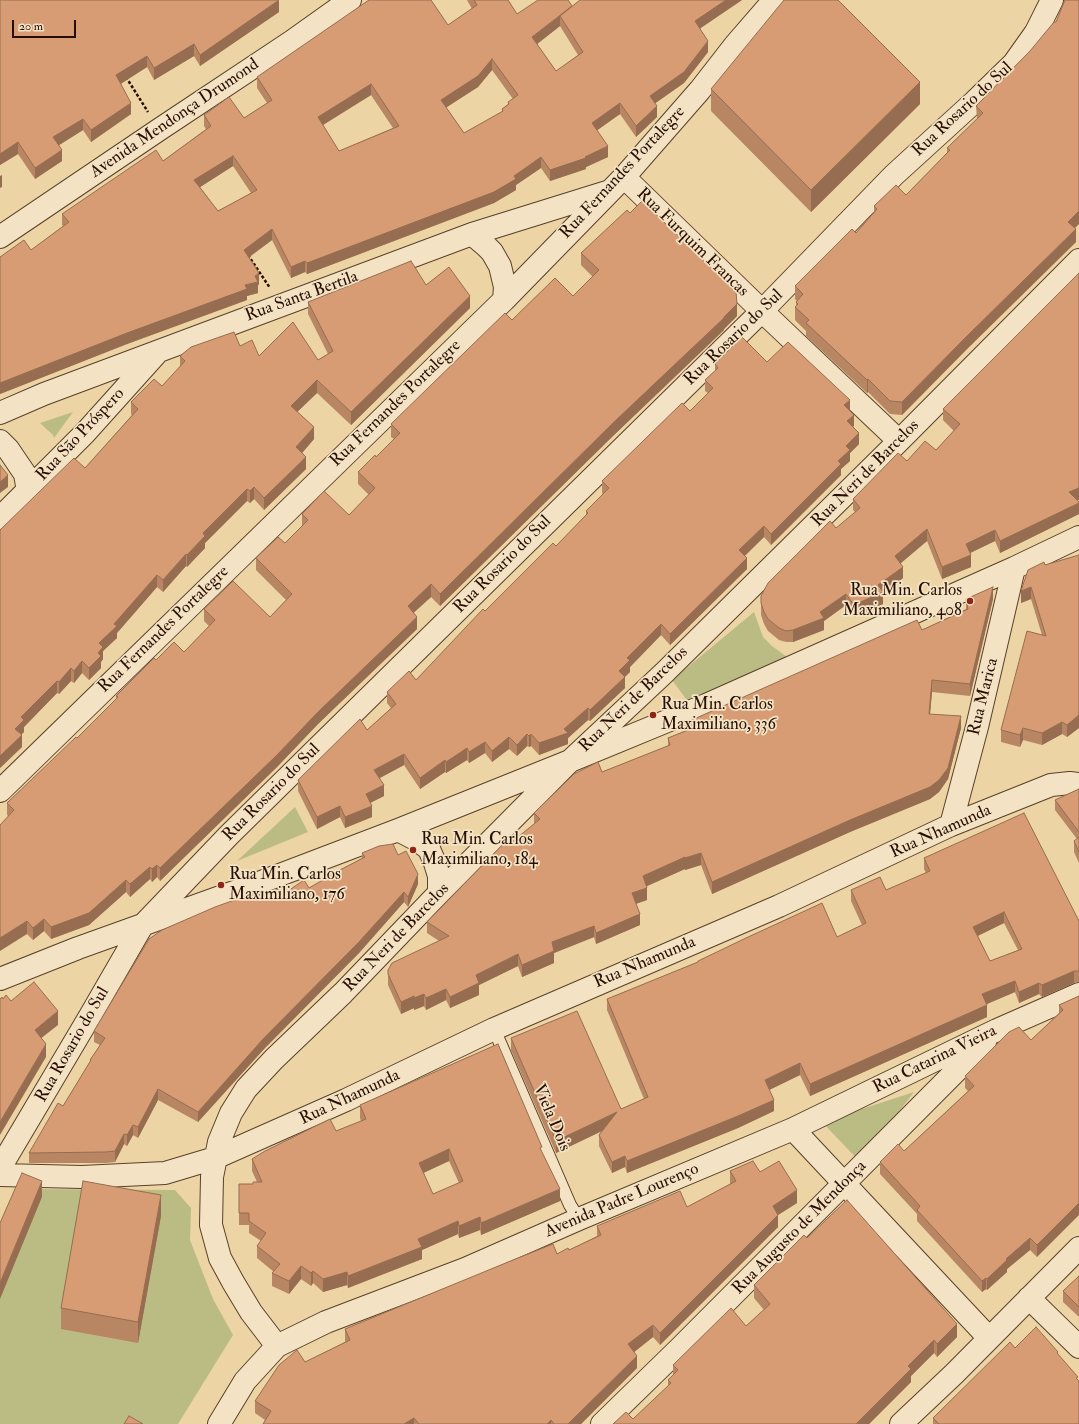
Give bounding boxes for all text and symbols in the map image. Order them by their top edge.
scale bar [14,12,78,38]
text: 20 m [19,19,43,34]
street label: Avenida Mendonça Drumond [87,55,263,183]
street label: Rua Rosario do Sul [909,58,1017,162]
street label: Rua Fernandes Portalegre [556,102,690,244]
street label: Rua Furquim Francas [632,184,752,302]
street label: Rua Santa Bertila [243,267,361,327]
street label: Rua Rosario do Sul [680,286,788,390]
street label: Rua Fernandes Portalegre [326,336,466,472]
street label: Rua São Próspero [33,384,129,486]
street label: Rua Neri de Barcelos [808,416,924,532]
street label: Rua Rosario do Sul [450,512,556,618]
street label: Rua Fernandes Portalegre [94,562,234,698]
place label: Rua Min. Carlos Maximiliano, 408 [843,581,962,621]
marker: Rua Min. Carlos Maximiliano, 408 [965,596,975,606]
street label: Rua Neri de Barcelos [575,643,693,757]
street label: Rua Marica [965,656,1003,738]
place label: Rua Min. Carlos Maximiliano, 336 [661,695,776,735]
marker: Rua Min. Carlos Maximiliano, 336 [648,710,658,720]
street label: Rua Rosario do Sul [219,740,325,846]
street label: Rua Nhamunda [887,801,995,863]
place label: Rua Min. Carlos Maximiliano, 184 [421,830,538,870]
marker: Rua Min. Carlos Maximiliano, 184 [408,845,418,855]
place label: Rua Min. Carlos Maximiliano, 176 [229,865,345,905]
street label: Rua Neri de Barcelos [340,879,454,997]
marker: Rua Min. Carlos Maximiliano, 176 [216,880,226,890]
street label: Rua Nhamunda [591,932,699,994]
street label: Rua Rosario do Sul [32,984,114,1106]
street label: Rua Catarina Vieira [870,1021,1000,1099]
street label: Rua Nhamunda [297,1066,403,1130]
street label: Viela Dois [528,1081,574,1155]
street label: Rua Augusto de Mendonça [729,1157,871,1299]
street label: Avenida Padre Lourenço [542,1159,702,1243]

